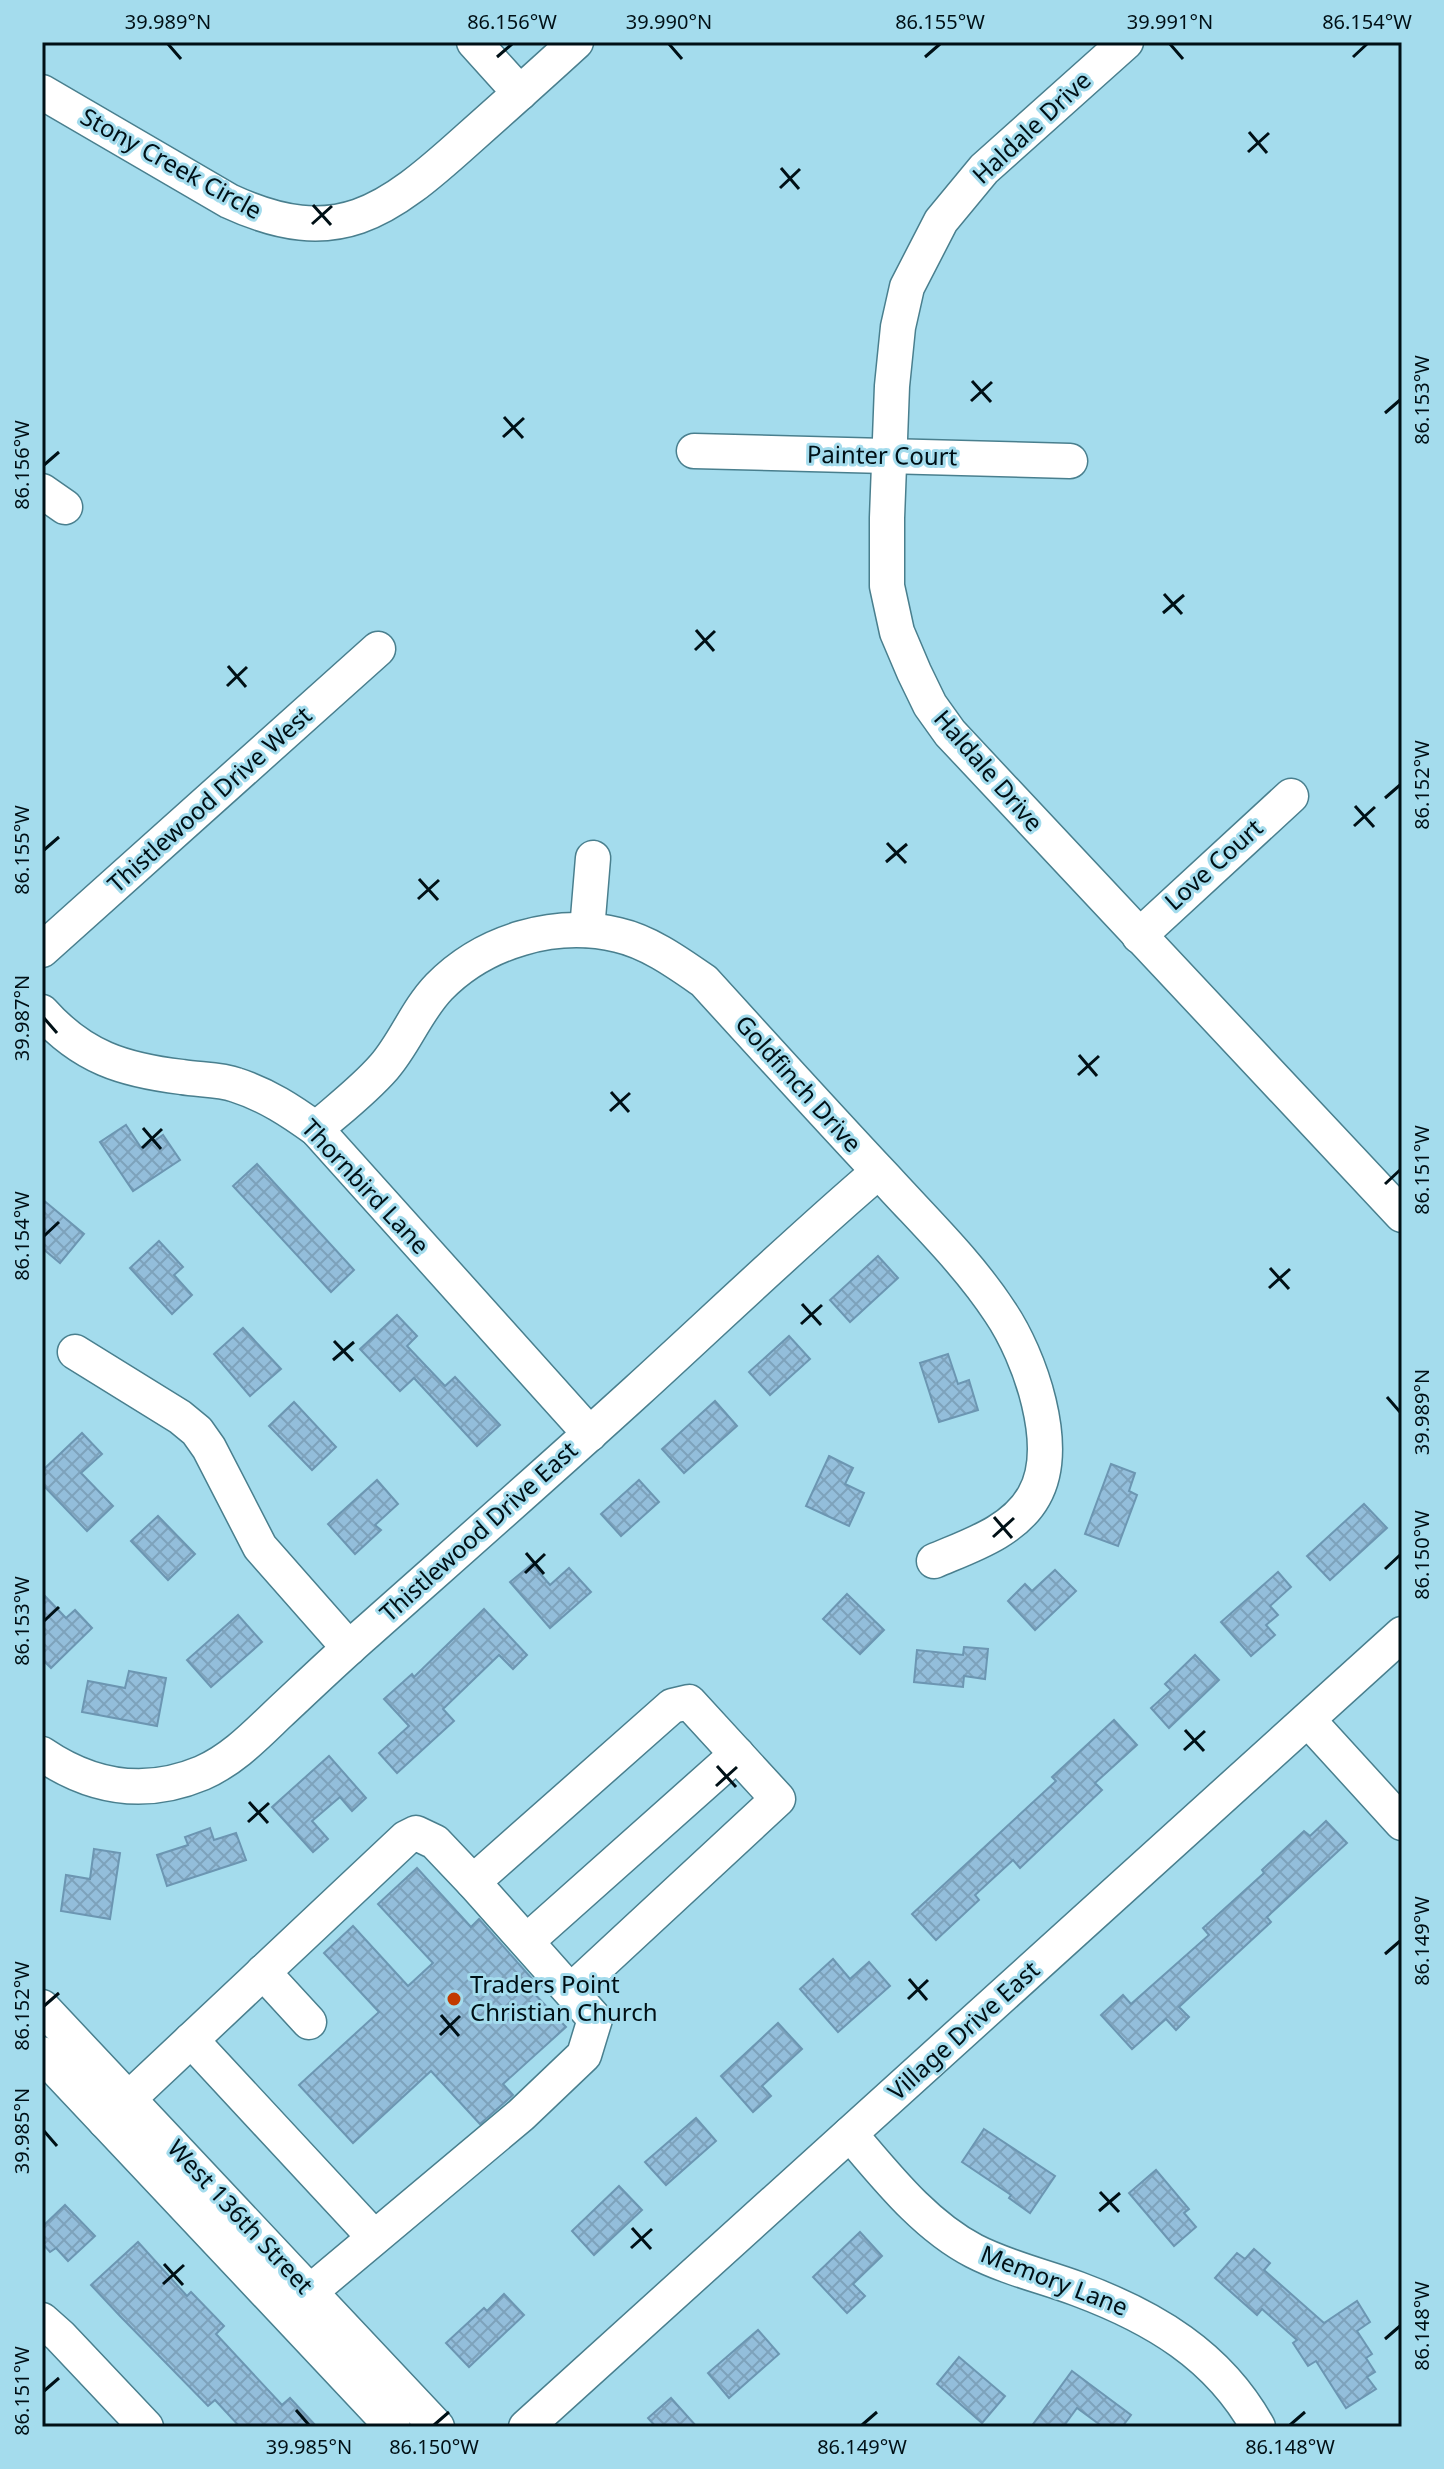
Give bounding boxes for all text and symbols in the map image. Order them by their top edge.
text: 39.989°N [125,8,211,35]
text: 86.156°W [467,8,557,35]
text: 39.990°N [626,8,712,35]
text: 86.155°W [895,8,985,35]
text: 39.991°N [1127,8,1213,35]
text: 86.154°W [1322,8,1412,35]
street label: Haldale Drive [965,63,1097,190]
street label: Stony Creek Circle [75,99,268,226]
text: 86.153°W [1408,355,1435,445]
text: 86.156°W [8,420,35,510]
street label: Painter Court [807,437,958,472]
street label: Thistlewood Drive West [100,698,318,899]
street label: Haldale Drive [927,702,1051,838]
text: 86.152°W [1408,740,1435,830]
text: 86.155°W [8,805,35,895]
street label: Love Court [1157,811,1269,917]
text: 39.987°N [8,975,35,1061]
street label: Goldfinch Drive [729,1007,870,1159]
street label: Thornbird Lane [295,1111,437,1261]
text: 86.151°W [1408,1125,1435,1215]
text: 86.154°W [8,1191,35,1281]
text: 39.989°N [1408,1369,1435,1455]
street label: Thistlewood Drive East [372,1433,584,1629]
text: 86.150°W [1408,1510,1435,1600]
text: 86.153°W [8,1576,35,1666]
text: 86.149°W [1408,1896,1435,1986]
street label: Village Drive East [880,1953,1046,2107]
text: 86.152°W [8,1961,35,2051]
place label: Traders Point Christian Church [470,1967,658,2028]
marker: Traders Point Christian Church [445,1990,463,2008]
text: 39.985°N [8,2088,35,2174]
street label: West 136th Street [161,2132,321,2300]
street label: Memory Lane [976,2236,1133,2323]
text: 86.148°W [1408,2281,1435,2371]
text: 86.151°W [8,2346,35,2436]
text: 39.985°N [266,2433,352,2460]
text: 86.150°W [389,2433,479,2460]
text: 86.149°W [817,2433,907,2460]
text: 86.148°W [1245,2433,1335,2460]

